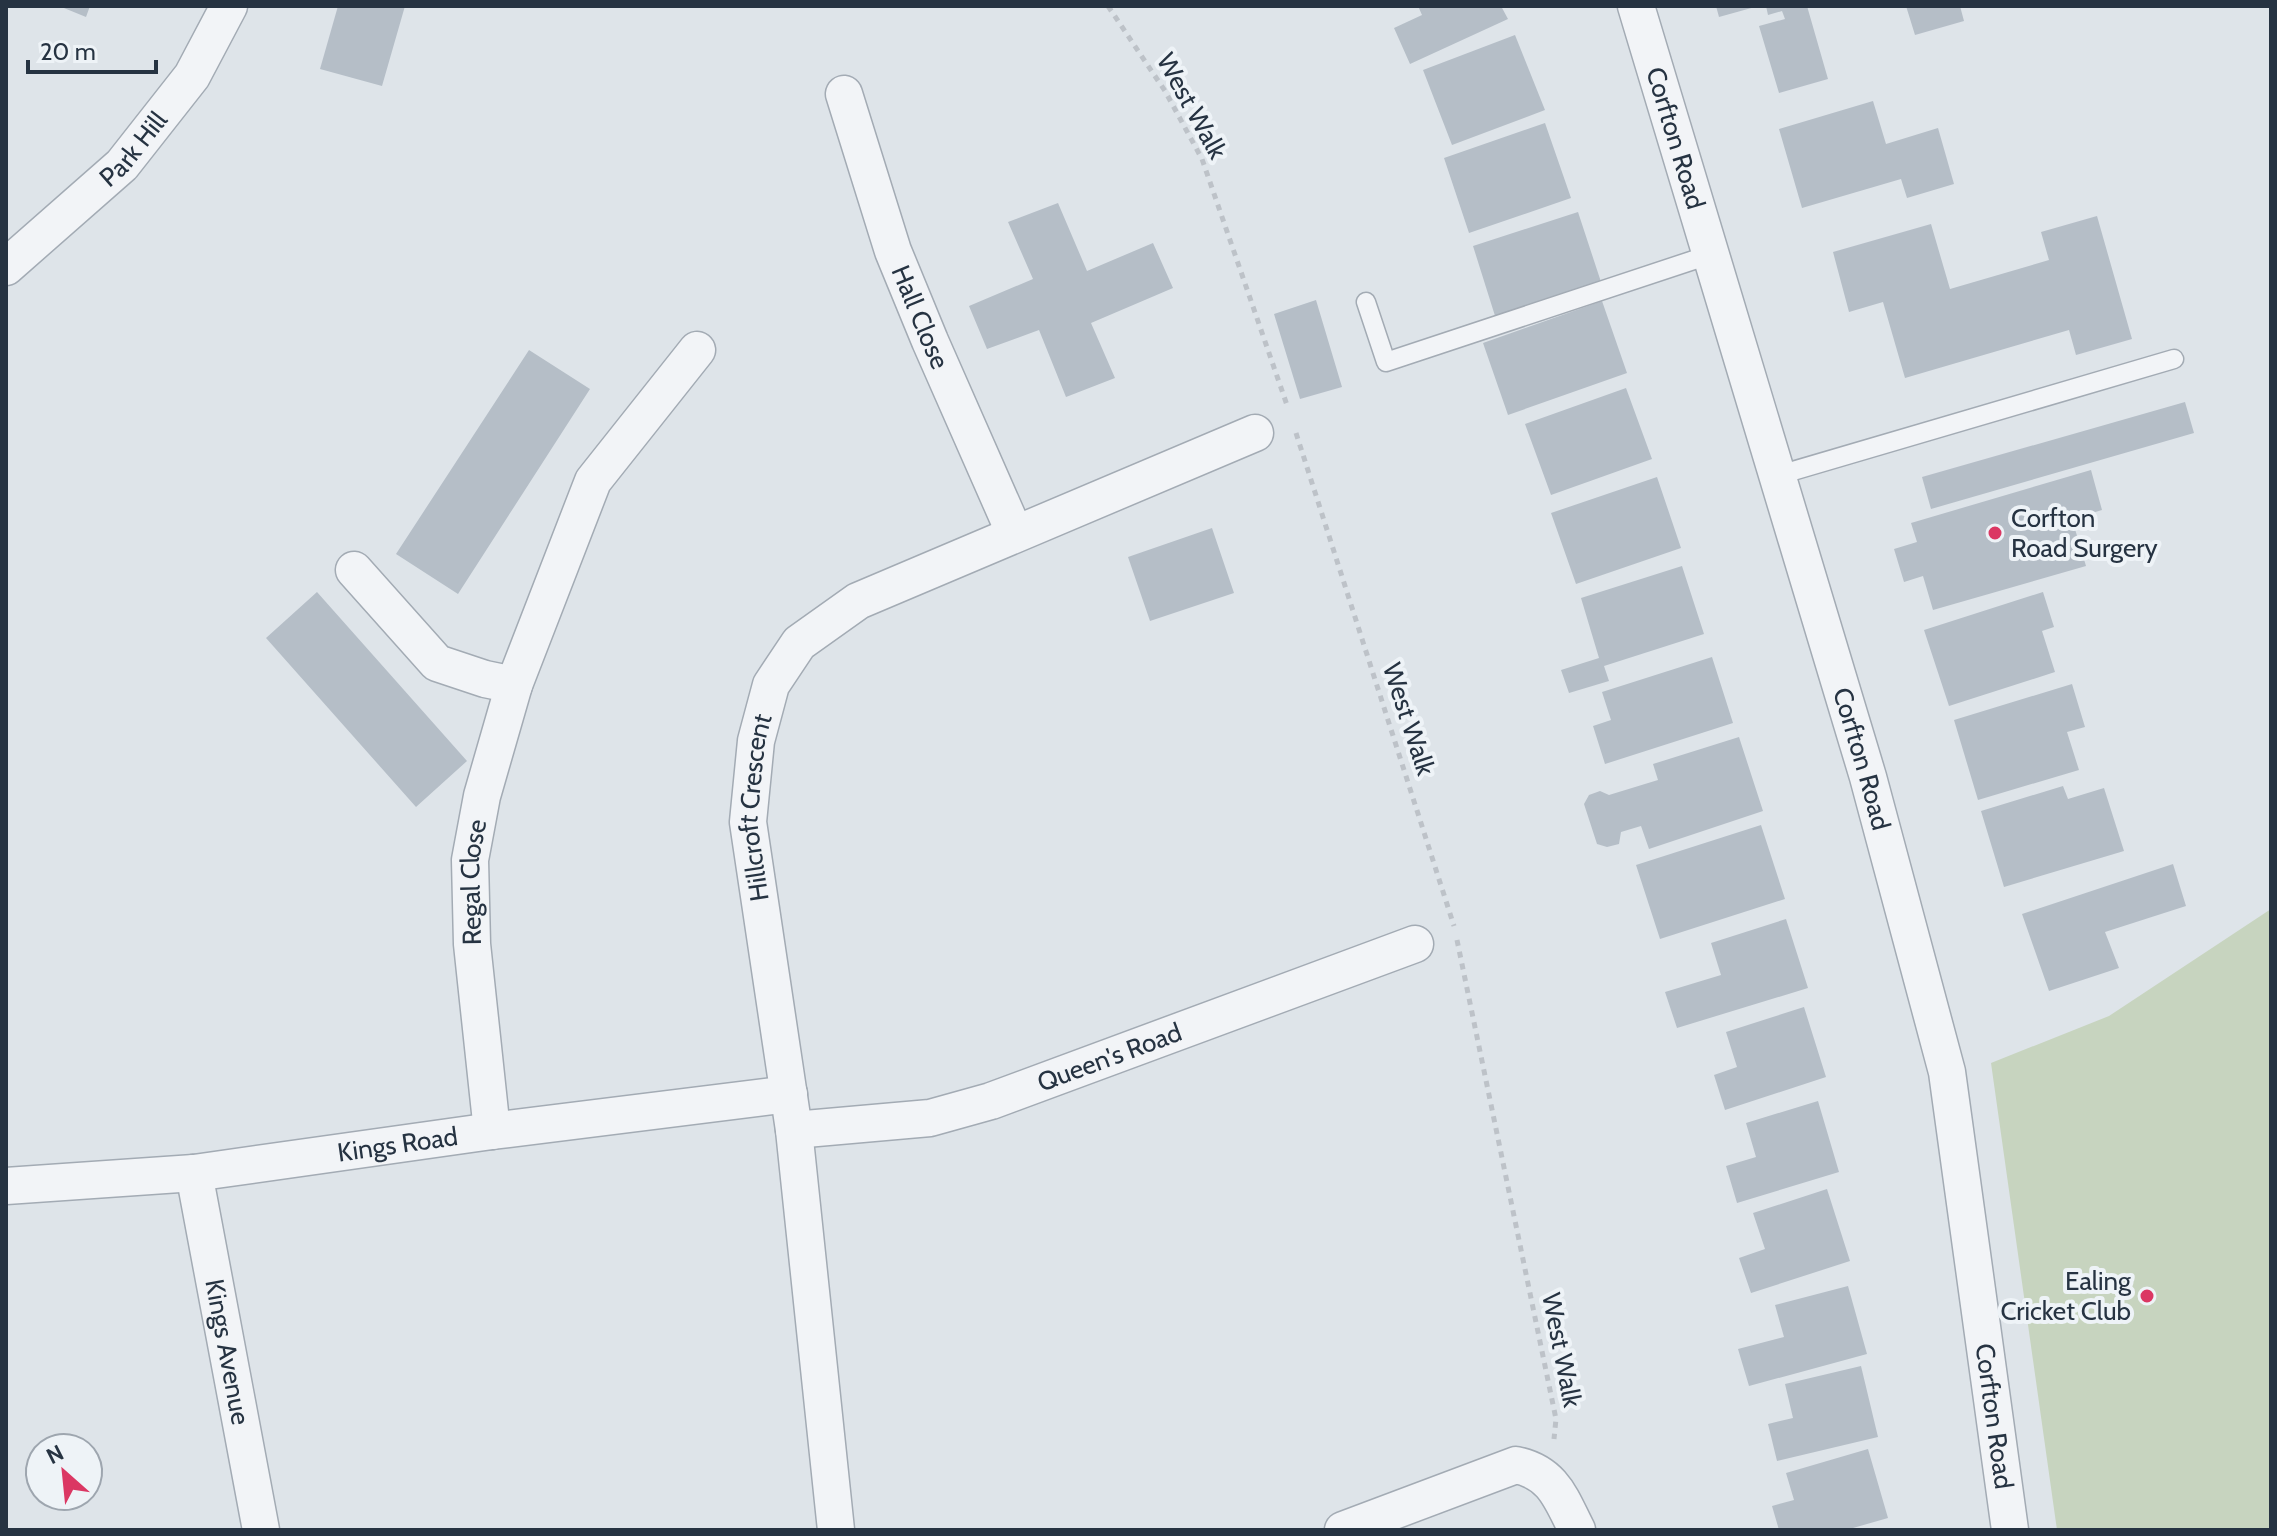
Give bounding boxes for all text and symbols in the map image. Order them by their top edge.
scale bar [28,24,156,74]
text: 20 m [40,37,96,66]
street label: West Walk [1150,47,1234,165]
street label: Corfton Road [1639,63,1712,213]
street label: Park Hill [93,105,174,193]
street label: Hall Close [885,261,956,374]
place label: Corfton Road Surgery [2011,502,2158,564]
marker: Corfton Road Surgery [1986,524,2004,542]
street label: West Walk [1376,659,1442,779]
street label: Corfton Road [1826,684,1897,833]
street label: Hillcroft Crescent [732,710,779,903]
street label: Regal Close [454,817,493,946]
street label: Queen's Road [1033,1016,1186,1098]
street label: Kings Road [335,1120,460,1169]
place label: Ealing Cricket Club [2000,1265,2132,1327]
street label: Kings Avenue [198,1276,257,1427]
marker: Ealing Cricket Club [2138,1287,2156,1305]
street label: West Walk [1535,1290,1589,1410]
street label: Corfton Road [1969,1341,2020,1491]
north arrow [24,1432,104,1512]
text: N [42,1439,68,1470]

